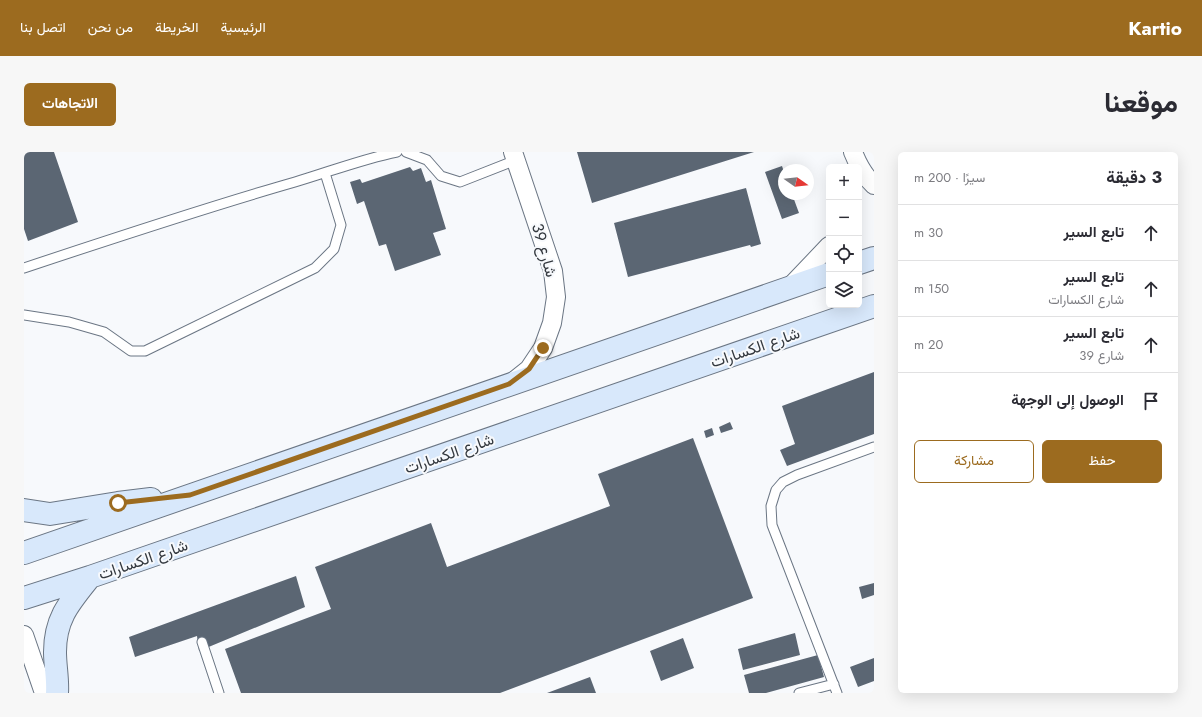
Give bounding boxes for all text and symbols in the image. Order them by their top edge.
text: Kartio [1128,15,1182,42]
text: اتصل بنا [20,17,66,37]
text: من نحن [88,17,133,37]
text: الخريطة [155,17,198,37]
text: الرئيسية [220,17,266,37]
text: موقعنا [1104,82,1178,123]
button: الاتجاهات [24,83,116,126]
north arrow [778,164,814,200]
map controls [826,164,862,308]
button: + [826,164,862,200]
text: 3 دقيقة [1106,165,1162,189]
text: سيرًا · 200 m [914,168,985,187]
button: − [826,200,862,236]
street label: شارع 39 [526,221,563,280]
text: تابع السير [1064,221,1124,243]
icon: ahead [1140,222,1162,244]
text: 30 m [914,223,943,242]
button: locate [826,236,862,272]
text: تابع السير [1064,266,1124,288]
button: layers [826,272,862,308]
icon: ahead [1140,278,1162,300]
text: 150 m [914,279,949,298]
text: شارع الكسارات [1048,290,1124,309]
street label: شارع الكسارات [707,321,803,374]
text: تابع السير [1064,322,1124,344]
icon: ahead [1140,334,1162,356]
text: 20 m [914,335,943,354]
route end [534,339,552,357]
text: شارع 39 [1079,346,1124,365]
text: الوصول إلى الوجهة [1011,389,1124,411]
icon: arrive [1140,390,1162,412]
street label: شارع الكسارات [401,427,497,480]
button: مشاركة [914,440,1034,483]
button: حفظ [1042,440,1162,483]
route start [109,494,127,512]
street label: شارع الكسارات [95,533,191,586]

